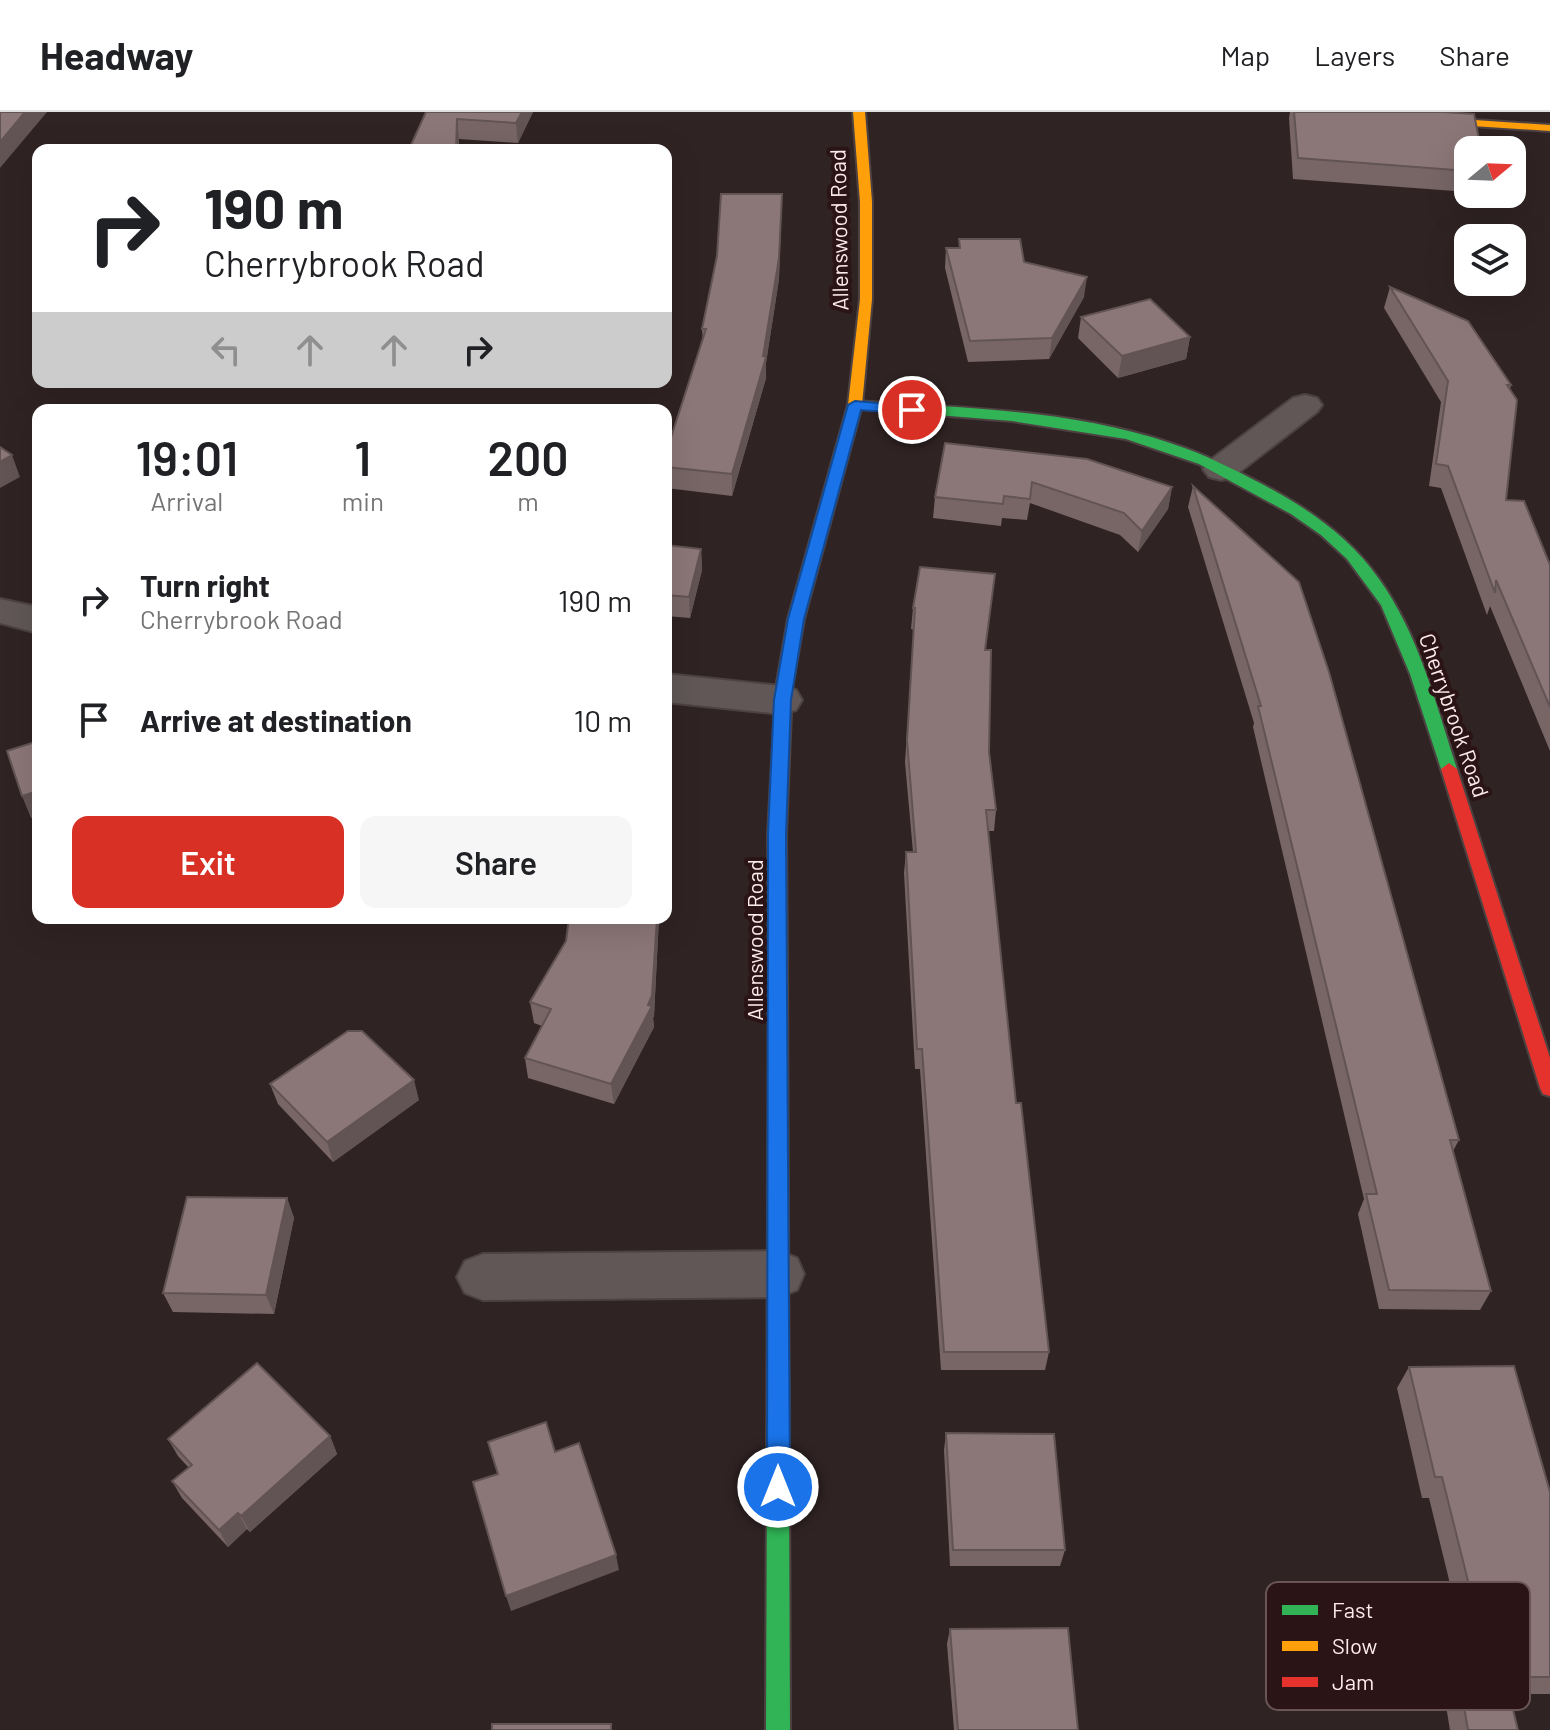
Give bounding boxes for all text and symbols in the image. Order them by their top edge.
text: Headway [40,32,193,78]
text: Map [1220,38,1270,72]
text: Layers [1314,38,1395,72]
text: Share [1439,38,1510,72]
north arrow [1454,136,1526,208]
map controls [1454,136,1526,296]
street label: Allenswood Road [824,149,852,311]
text: 190 m [204,173,343,240]
icon: right [72,176,176,280]
button: layers [1454,224,1526,296]
text: Cherrybrook Road [204,241,485,284]
icon: left [204,328,248,372]
icon: ahead [288,328,332,372]
icon: ahead [372,328,416,372]
icon: right [456,328,500,372]
pin [878,376,946,444]
icon: arrive [890,388,934,432]
text: 19:01 [136,428,238,486]
text: 1 [354,428,371,486]
text: 200 [487,428,568,486]
text: Arrival [151,485,223,516]
text: min [342,485,384,516]
text: m [517,485,539,516]
text: Turn right [140,567,270,603]
icon: right [72,578,116,622]
text: 190 m [558,582,632,618]
text: Cherrybrook Road [140,603,343,634]
street label: Cherrybrook Road [1415,630,1495,800]
icon: arrive [72,698,116,742]
text: Arrive at destination [140,702,412,738]
text: 10 m [574,702,632,738]
button: Exit [72,816,344,908]
button: Share [360,816,632,908]
street label: Allenswood Road [741,859,767,1021]
position arrow [736,1445,820,1529]
legend [1266,1582,1530,1710]
text: Fast [1332,1596,1374,1622]
text: Slow [1332,1632,1377,1658]
text: Jam [1332,1668,1374,1694]

